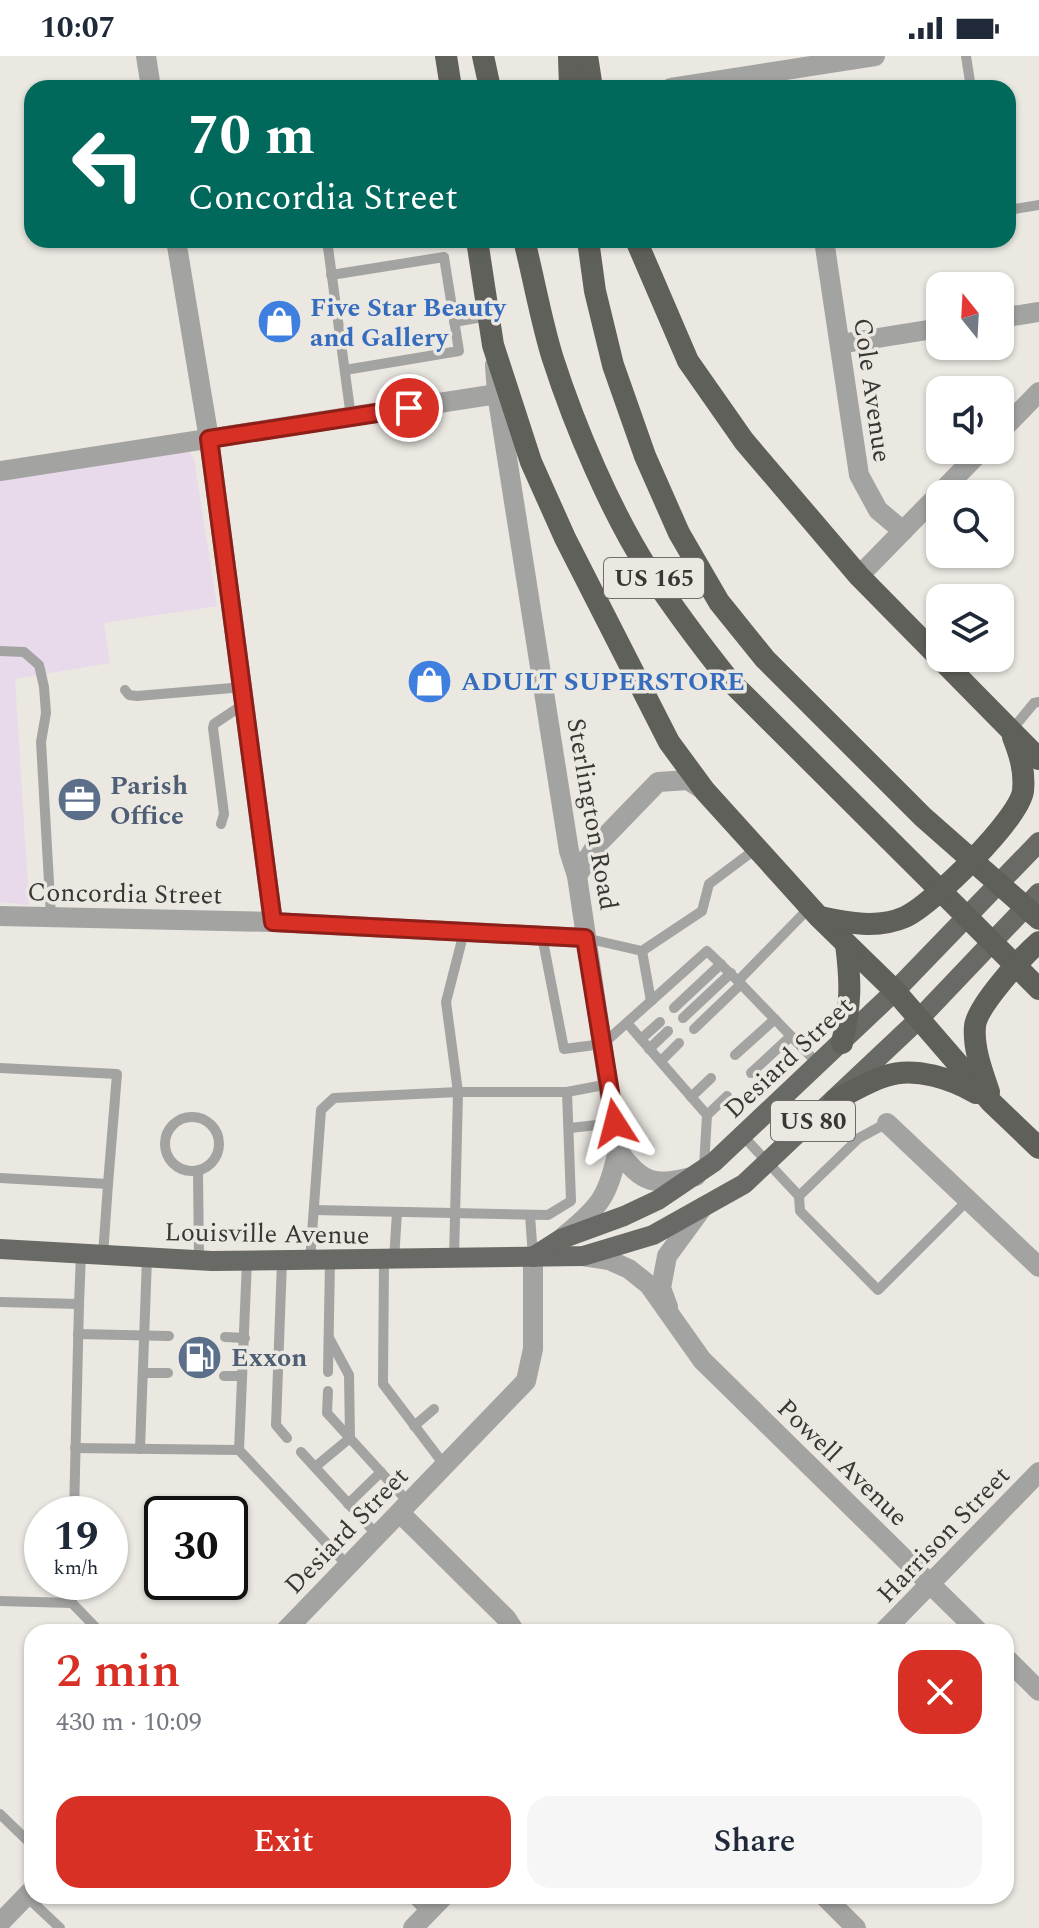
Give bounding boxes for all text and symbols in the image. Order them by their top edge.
text: 10:07 [40,5,115,51]
text: 70 m [188,94,315,179]
icon: left [56,112,160,216]
text: Concordia Street [188,171,458,226]
north arrow [926,272,1014,360]
map controls [926,272,1014,672]
place label: Five Star Beauty and Gallery [310,288,507,358]
shop icon: Five Star Beauty and Gallery [255,298,303,346]
street label: Cole Avenue [842,315,902,465]
pin [375,374,443,442]
button: sound [926,376,1014,464]
icon: arrive [387,386,431,430]
button: search [926,480,1014,568]
road number: US 165 [604,558,704,598]
button: layers [926,584,1014,672]
shop icon: ADULT SUPERSTORE [406,657,454,705]
place label: ADULT SUPERSTORE [461,662,745,702]
street label: Sterlington Road [555,715,629,913]
place label: Parish Office [110,766,188,836]
office icon: Parish Office [55,776,103,824]
street label: Concordia Street [27,872,223,916]
street label: Desiard Street [715,987,862,1128]
position arrow [573,1081,657,1165]
road number: US 80 [771,1101,855,1141]
street label: Louisville Avenue [164,1212,370,1256]
fuel station icon: Exxon [176,1333,224,1381]
place label: Exxon [231,1338,307,1378]
street label: Powell Avenue [767,1389,917,1536]
street label: Harrison Street [868,1457,1020,1612]
street label: Desiard Street [275,1458,418,1604]
speed limit sign: 30 [144,1496,248,1600]
text: 19 [54,1507,98,1568]
text: km/h [54,1553,99,1583]
text: 2 min [56,1635,181,1708]
button: close [898,1650,982,1734]
text: 430 m · 10:09 [56,1702,202,1742]
button: Exit [56,1796,511,1888]
button: Share [527,1796,982,1888]

